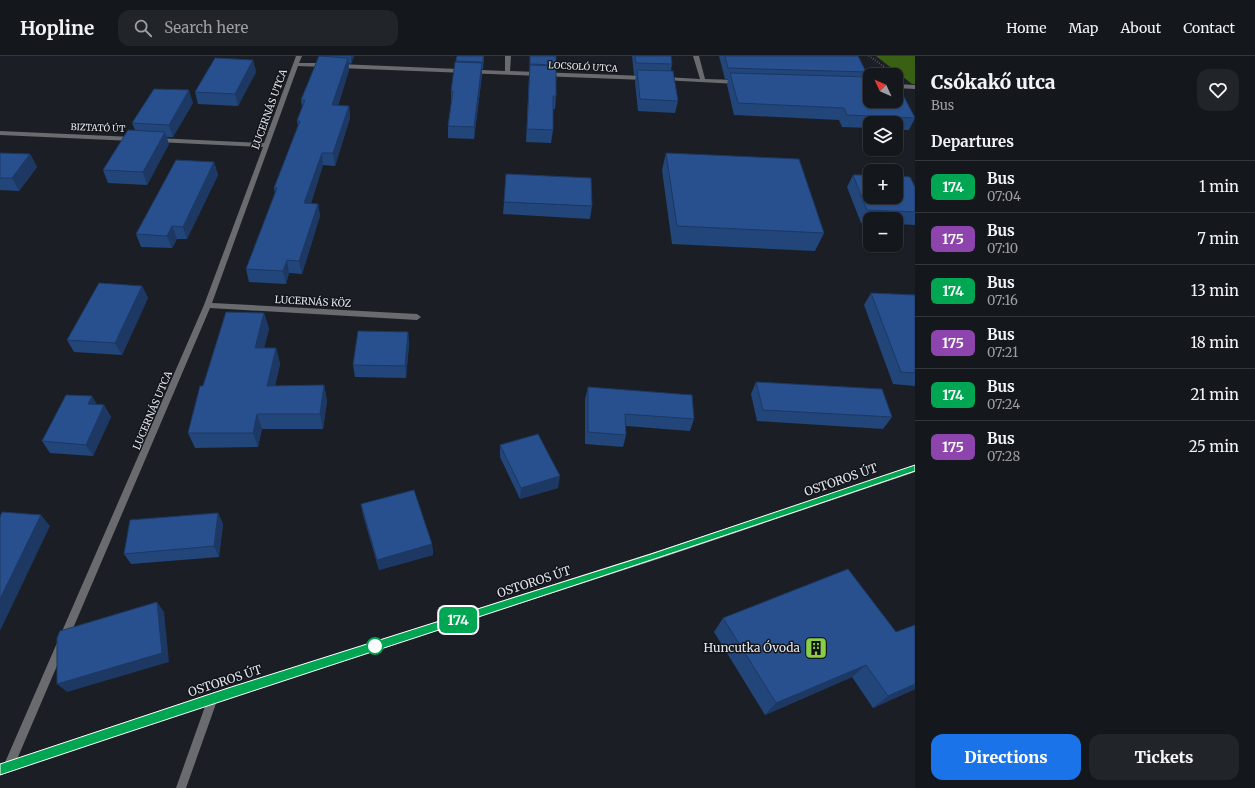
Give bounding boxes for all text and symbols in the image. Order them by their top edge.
search box [118,10,398,46]
text: Hopline [20,16,94,40]
icon: search [132,17,154,39]
text: Search here [164,18,248,37]
text: Home [1006,19,1047,37]
text: Map [1069,19,1098,37]
text: About [1120,19,1161,37]
text: Contact [1183,19,1235,37]
street label: LOCSOLÓ UTCA [548,58,619,74]
street label: LUCERNÁS UTCA [248,66,290,151]
north arrow [863,68,903,108]
map controls [863,68,903,252]
button: heart [1197,69,1239,111]
text: Csókakő utca [931,70,1056,94]
text: Bus [931,97,954,114]
button: layers [863,116,903,156]
street label: BIZTATÓ ÚT [70,120,126,134]
text: Departures [931,132,1014,151]
button: + [863,164,903,204]
text: Bus [987,169,1015,188]
text: 1 min [1199,177,1239,196]
text: 174 [942,178,964,196]
text: 07:04 [987,188,1021,205]
button: − [863,212,903,252]
text: Bus [987,221,1015,240]
text: 7 min [1197,229,1239,248]
text: 175 [942,230,964,248]
text: 07:10 [987,240,1018,257]
text: Bus [987,273,1015,292]
text: 13 min [1191,281,1239,300]
text: 174 [942,282,964,300]
street label: LUCERNÁS KÖZ [274,292,352,310]
text: 07:16 [987,292,1018,309]
text: Bus [987,325,1015,344]
text: 18 min [1191,333,1239,352]
text: 175 [942,334,964,352]
text: 07:21 [987,344,1018,361]
street label: LUCERNÁS UTCA [129,368,175,452]
text: Bus [987,377,1015,396]
text: 21 min [1191,385,1239,404]
text: 174 [942,386,964,404]
text: 07:24 [987,396,1020,413]
text: Bus [987,429,1015,448]
text: 25 min [1189,437,1239,456]
text: 175 [942,438,964,456]
text: 07:28 [987,448,1020,465]
street label: OSTOROS ÚT [802,460,880,499]
street label: OSTOROS ÚT [495,562,573,600]
line badge: 174 [435,607,481,633]
text: 174 [447,611,469,629]
building icon: Huncutka Óvoda [803,635,829,661]
unlabelled marker [366,637,384,655]
place label: Huncutka Óvoda [704,640,801,655]
street label: OSTOROS ÚT [186,661,264,699]
button: Directions [931,734,1081,780]
button: Tickets [1089,734,1239,780]

